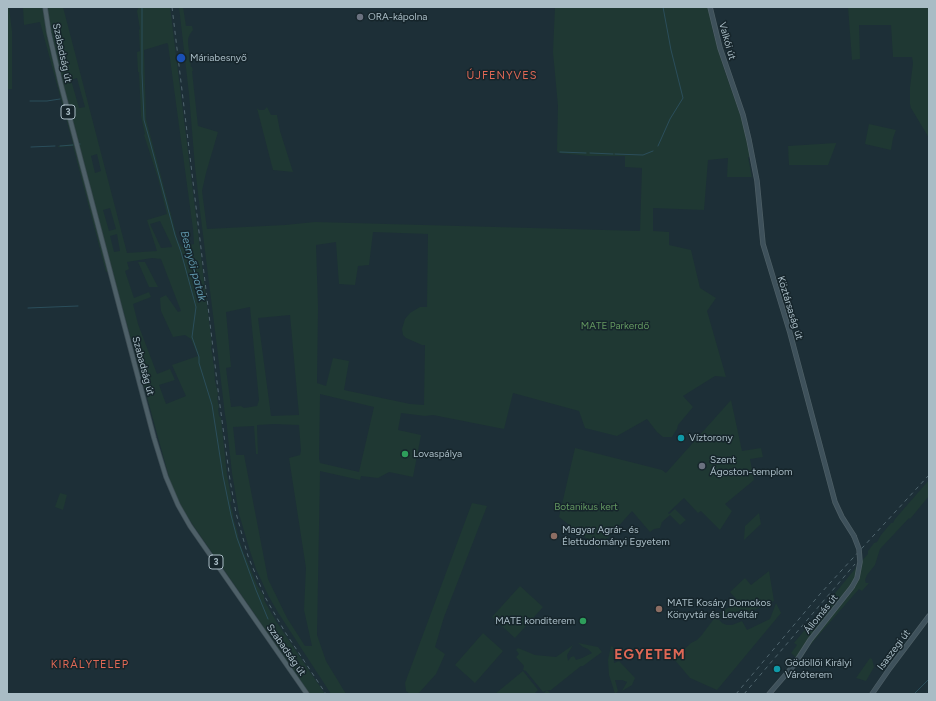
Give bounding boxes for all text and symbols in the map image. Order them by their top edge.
place label: ORA-kápolna [368,11,427,23]
marker: ORA-kápolna [355,12,365,22]
street label: Valkói út [716,21,738,61]
street label: Szabadság út [50,22,74,84]
marker: Máriabesnyő [175,52,187,64]
place label: Máriabesnyő [190,52,247,64]
district label: ÚJFENYVES [467,69,537,83]
road number: 3 [61,105,75,119]
water label: Besnyői-patak [177,229,209,303]
street label: Köztársaság út [775,275,805,341]
park label: MATE Parkerdő [581,320,649,332]
street label: Szabadság út [129,335,157,397]
place label: Víztorony [689,432,733,444]
marker: Víztorony [676,433,686,443]
place label: Lovaspálya [413,448,462,460]
marker: Lovaspálya [400,449,410,459]
place label: Szent Ágoston-templom [710,454,793,478]
marker: Szent Ágoston-templom [697,461,707,471]
park label: Botanikus kert [554,501,618,513]
place label: Magyar Agrár- és Élettudományi Egyetem [562,524,670,548]
marker: Magyar Agrár- és Élettudományi Egyetem [549,531,559,541]
road number: 3 [209,555,223,569]
street label: Állomás út [802,592,840,636]
place label: MATE Kosáry Domokos Könyvtár és Levéltár [667,597,771,620]
marker: MATE Kosáry Domokos Könyvtár és Levéltár [654,604,664,614]
place label: MATE konditerem [495,615,575,627]
marker: MATE konditerem [578,616,588,626]
street label: Szabadság út [264,622,308,678]
street label: Isaszegi út [875,627,913,673]
district label: EGYETEM [614,647,686,663]
place label: Gödöllői Királyi Váróterem [785,657,852,680]
district label: KIRÁLYTELEP [51,658,129,672]
marker: Gödöllői Királyi Váróterem [772,664,782,674]

